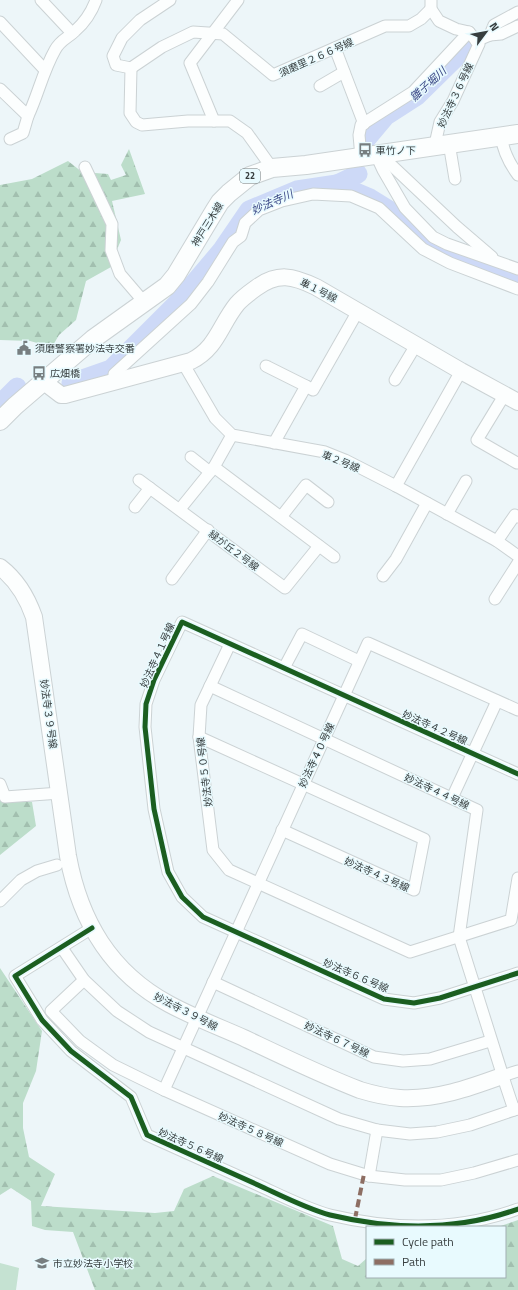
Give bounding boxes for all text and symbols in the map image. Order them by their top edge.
north arrow [466,12,506,52]
text: N [486,19,503,34]
street label: 須磨里２６６号線 [277,34,356,81]
street label: 妙法寺３６号線 [434,60,477,130]
water label: 雛子堀川 [406,63,450,105]
bus stop icon: 車竹ノ下 [357,142,373,158]
place label: 車竹ノ下 [376,143,416,158]
road number: 22 [240,169,260,183]
water label: 妙法寺川 [249,185,296,218]
street label: 神戸三木線 [188,199,227,249]
street label: 車１号線 [298,275,340,306]
public building icon: 須磨警察署妙法寺交番 [16,340,32,356]
place label: 須磨警察署妙法寺交番 [35,341,135,356]
bus stop icon: 広畑橋 [31,365,47,381]
place label: 広畑橋 [50,366,80,381]
street label: 車２号線 [319,447,362,476]
street label: 緑が丘２号線 [205,526,262,574]
street label: 妙法寺４１号線 [136,620,179,690]
street label: 妙法寺３９号線 [36,678,61,750]
street label: 妙法寺４２号線 [400,706,470,749]
street label: 妙法寺４０号線 [295,720,338,790]
street label: 妙法寺５０号線 [193,736,216,808]
street label: 妙法寺４４号線 [402,770,472,813]
street label: 妙法寺４３号線 [342,853,412,896]
street label: 妙法寺６６号線 [321,955,391,996]
street label: 妙法寺３９号線 [151,989,220,1034]
street label: 妙法寺６７号線 [302,1018,372,1061]
street label: 妙法寺５８号線 [216,1108,286,1151]
street label: 妙法寺５６号線 [156,1124,226,1167]
legend [366,1226,506,1278]
text: Cycle path [402,1232,454,1251]
text: Path [402,1252,426,1271]
school or university icon: 市立妙法寺小学校 [34,1255,50,1271]
place label: 市立妙法寺小学校 [53,1256,133,1271]

